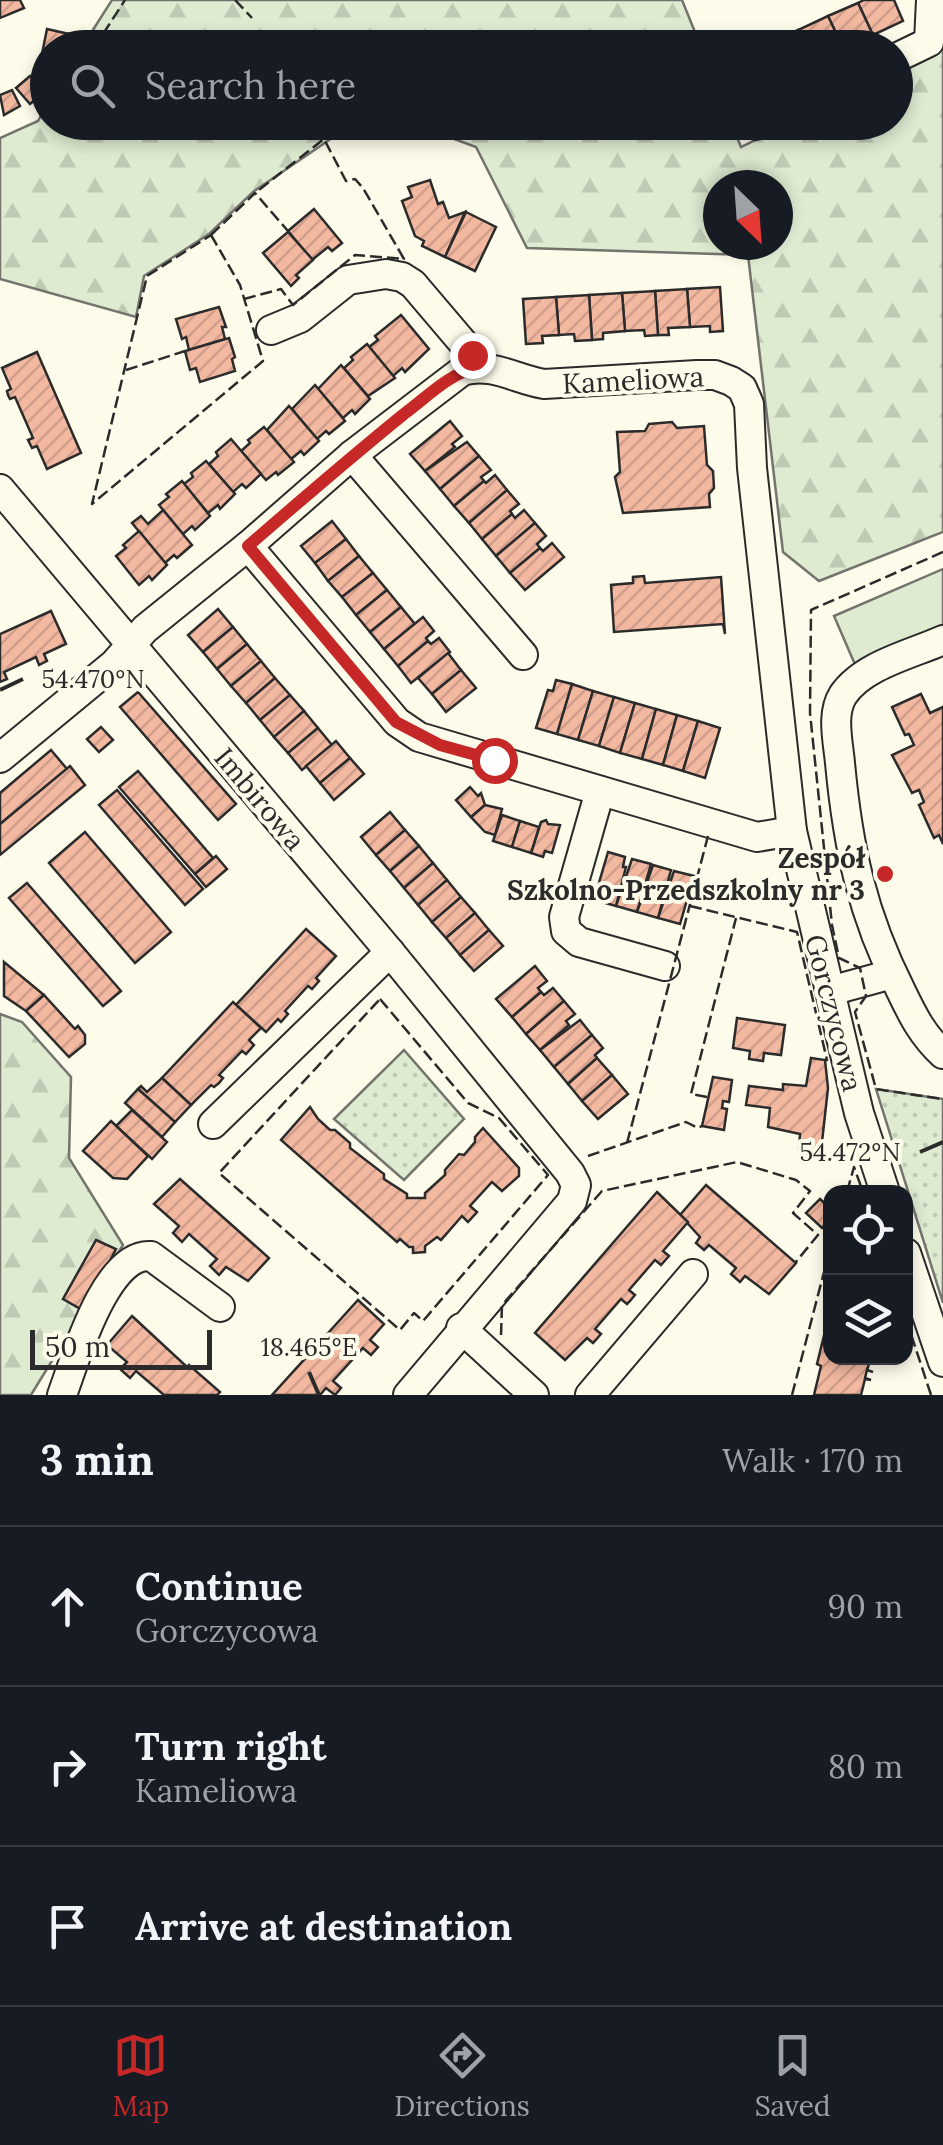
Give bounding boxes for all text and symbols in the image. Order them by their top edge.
search box [30,30,913,140]
icon: search [65,58,120,113]
text: Search here [145,61,356,109]
north arrow [703,170,793,260]
route end [450,333,496,379]
street label: Kameliowa [561,358,705,402]
text: 54.470°N [41,663,145,695]
route start [472,738,518,784]
street label: Imbirowa [207,740,313,858]
place label: Zespół Szkolno-Przedszkolny nr 3 [507,840,866,908]
marker: Zespół Szkolno-Przedszkolny nr 3 [874,863,896,885]
street label: Gorczycowa [797,931,871,1095]
text: 54.472°N [799,1136,901,1168]
map controls [823,1185,913,1365]
button: locate [823,1185,913,1275]
button: layers [823,1275,913,1365]
scale bar [30,1325,212,1370]
text: 50 m [45,1329,110,1365]
text: 18.465°E [261,1331,357,1363]
text: 3 min [40,1433,154,1487]
text: Walk · 170 m [722,1440,903,1481]
text: Continue [135,1562,303,1610]
icon: ahead [40,1579,95,1634]
text: 90 m [828,1586,903,1627]
text: Gorczycowa [135,1610,319,1651]
text: Turn right [135,1722,326,1770]
icon: right [40,1739,95,1794]
text: 80 m [828,1746,903,1787]
text: Kameliowa [135,1770,297,1811]
icon: arrive [40,1899,95,1954]
text: Arrive at destination [135,1902,512,1950]
tab: Map [112,2028,169,2124]
tab: Directions [394,2028,530,2124]
tab: Saved [755,2028,831,2124]

